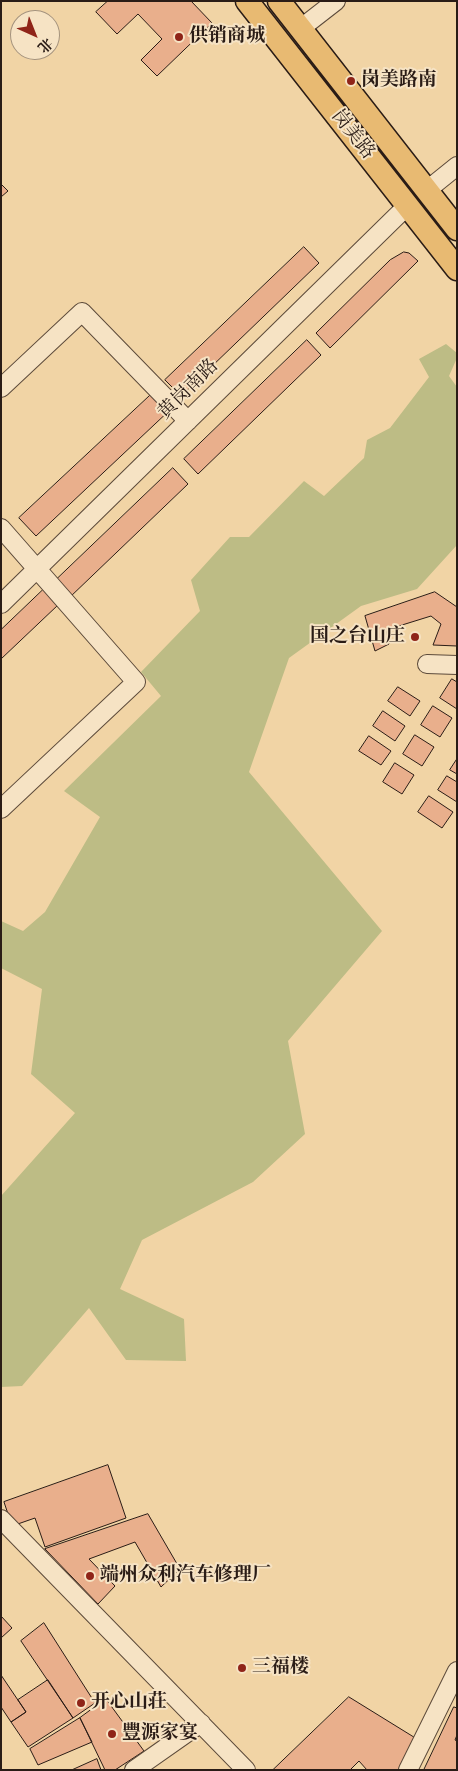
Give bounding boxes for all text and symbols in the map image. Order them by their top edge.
north arrow [10,10,60,60]
place label: 供销商城 [189,26,265,48]
marker: 供销商城 [173,31,185,43]
text: 北 [34,34,56,56]
place label: 岗美路南 [361,70,437,92]
marker: 岗美路南 [345,75,357,87]
street label: 岗美路 [325,106,379,164]
street label: 黄岗南路 [154,355,224,425]
place label: 国之台山庄 [310,626,405,648]
marker: 国之台山庄 [409,631,421,643]
place label: 端州众利汽车修理厂 [100,1565,271,1587]
marker: 端州众利汽车修理厂 [84,1570,96,1582]
place label: 三福楼 [252,1657,309,1679]
marker: 三福楼 [236,1662,248,1674]
place label: 开心山荘 [91,1692,167,1714]
marker: 开心山荘 [75,1697,87,1709]
place label: 豐源家宴 [122,1723,198,1745]
marker: 豐源家宴 [106,1728,118,1740]

